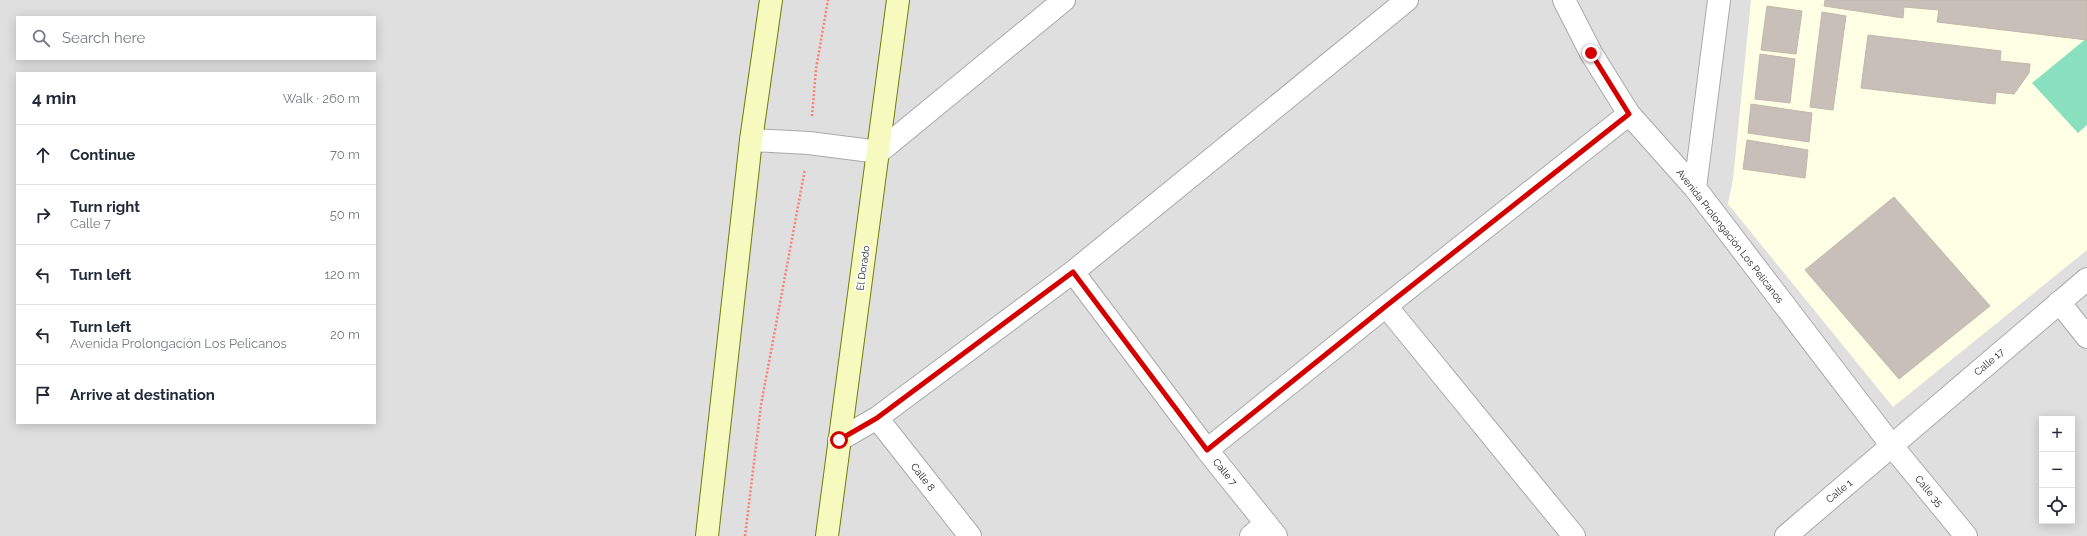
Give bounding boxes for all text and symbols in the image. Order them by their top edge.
search box [16,16,376,60]
icon: search [30,27,52,49]
text: Search here [62,29,145,47]
route end [1582,44,1600,62]
text: 4 min [32,88,76,108]
text: Walk · 260 m [283,91,360,106]
icon: ahead [32,144,54,166]
text: Continue [70,146,135,164]
text: 70 m [330,147,360,162]
street label: Avenida Prolongación Los Pelicanos [1674,167,1786,305]
text: Turn right [70,198,140,216]
icon: right [32,204,54,226]
text: 50 m [330,207,360,222]
text: Calle 7 [70,216,111,231]
street label: El Dorado [854,245,872,291]
icon: left [32,264,54,286]
text: Turn left [70,266,131,284]
text: 120 m [324,267,360,282]
text: Turn left [70,318,131,336]
icon: left [32,324,54,346]
text: 20 m [330,327,360,342]
text: Avenida Prolongación Los Pelicanos [70,336,287,351]
street label: Calle 17 [1972,346,2007,378]
icon: arrive [32,384,54,406]
text: Arrive at destination [70,386,215,404]
map controls [2039,416,2075,524]
button: + [2039,416,2075,452]
route start [830,431,848,449]
button: − [2039,452,2075,488]
street label: Calle 7 [1211,456,1240,488]
street label: Calle 8 [909,461,937,493]
street label: Calle 35 [1913,473,1945,509]
street label: Calle 1 [1824,477,1855,505]
button: locate [2039,488,2075,524]

